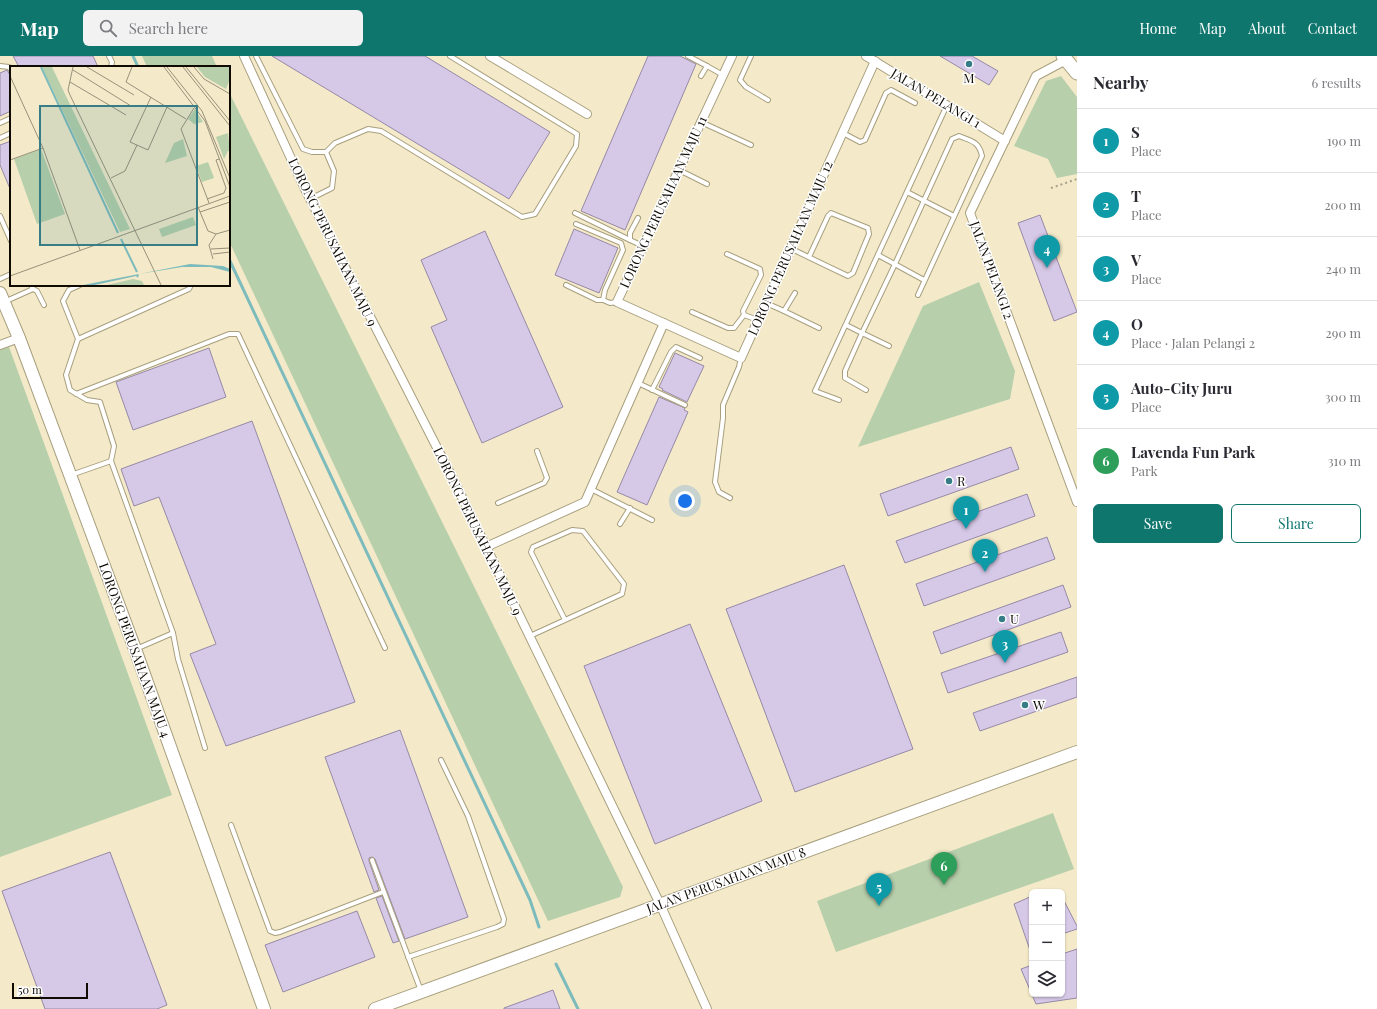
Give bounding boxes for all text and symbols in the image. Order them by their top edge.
search box [83,10,363,46]
text: Map [20,15,59,41]
icon: search [97,17,119,39]
text: Search here [129,18,208,38]
text: Home [1139,19,1177,38]
text: Map [1199,19,1226,38]
text: About [1248,19,1286,38]
text: Contact [1308,19,1357,38]
marker: M [964,59,974,69]
street label: JALAN PELANGI 1 [887,64,984,131]
inset map [10,66,230,286]
place label: M [963,69,975,86]
text: Nearby [1093,71,1148,93]
text: 6 results [1311,74,1361,91]
street label: LORONG PERUSAHAAN MAJU 11 [615,113,710,291]
text: S [1131,122,1140,142]
text: 1 [1104,132,1108,149]
text: 190 m [1327,132,1361,149]
text: Place [1131,142,1162,159]
street label: LORONG PERUSAHAAN MAJU 9 [285,155,382,329]
street label: LORONG PERUSAHAAN MAJU 12 [743,158,836,338]
text: T [1131,186,1141,206]
text: 2 [1103,196,1109,213]
text: 200 m [1324,196,1361,213]
text: Place [1131,206,1162,223]
street label: JALAN PELANGI 2 [966,217,1018,321]
pin: 4 [1034,235,1060,268]
text: V [1131,250,1141,270]
text: 3 [1103,260,1109,277]
text: 240 m [1326,260,1361,277]
text: Place [1131,270,1162,287]
text: O [1131,314,1143,334]
text: 4 [1103,324,1109,341]
text: 290 m [1326,324,1361,341]
text: Place · Jalan Pelangi 2 [1131,334,1255,351]
text: Auto-City Juru [1131,378,1232,398]
text: 5 [1103,388,1109,405]
text: 300 m [1325,388,1361,405]
text: Place [1131,398,1162,415]
text: Lavenda Fun Park [1131,442,1255,462]
street label: LORONG PERUSAHAAN MAJU 9 [430,444,527,618]
text: 6 [1102,452,1110,469]
text: 310 m [1328,452,1361,469]
text: Park [1131,462,1158,479]
place label: R [957,472,966,489]
marker: R [944,476,954,486]
your location [675,491,695,511]
pin: 1 [953,496,979,529]
button: Save [1093,504,1223,543]
button: Share [1231,504,1361,543]
pin: 2 [972,539,998,572]
street label: LORONG PERUSAHAAN MAJU 4 [96,560,175,739]
place label: U [1010,610,1019,627]
marker: U [997,614,1007,624]
pin: 3 [992,630,1018,663]
place label: W [1032,696,1045,713]
marker: W [1020,700,1030,710]
street label: JALAN PERUSAHAAN MAJU 8 [643,843,808,917]
pin: 6 [931,852,957,885]
pin: 5 [866,873,892,906]
map controls [1029,889,1065,997]
button: + [1029,889,1065,925]
button: − [1029,925,1065,961]
button: layers [1029,961,1065,997]
scale bar [12,981,88,1000]
text: 50 m [18,982,42,997]

